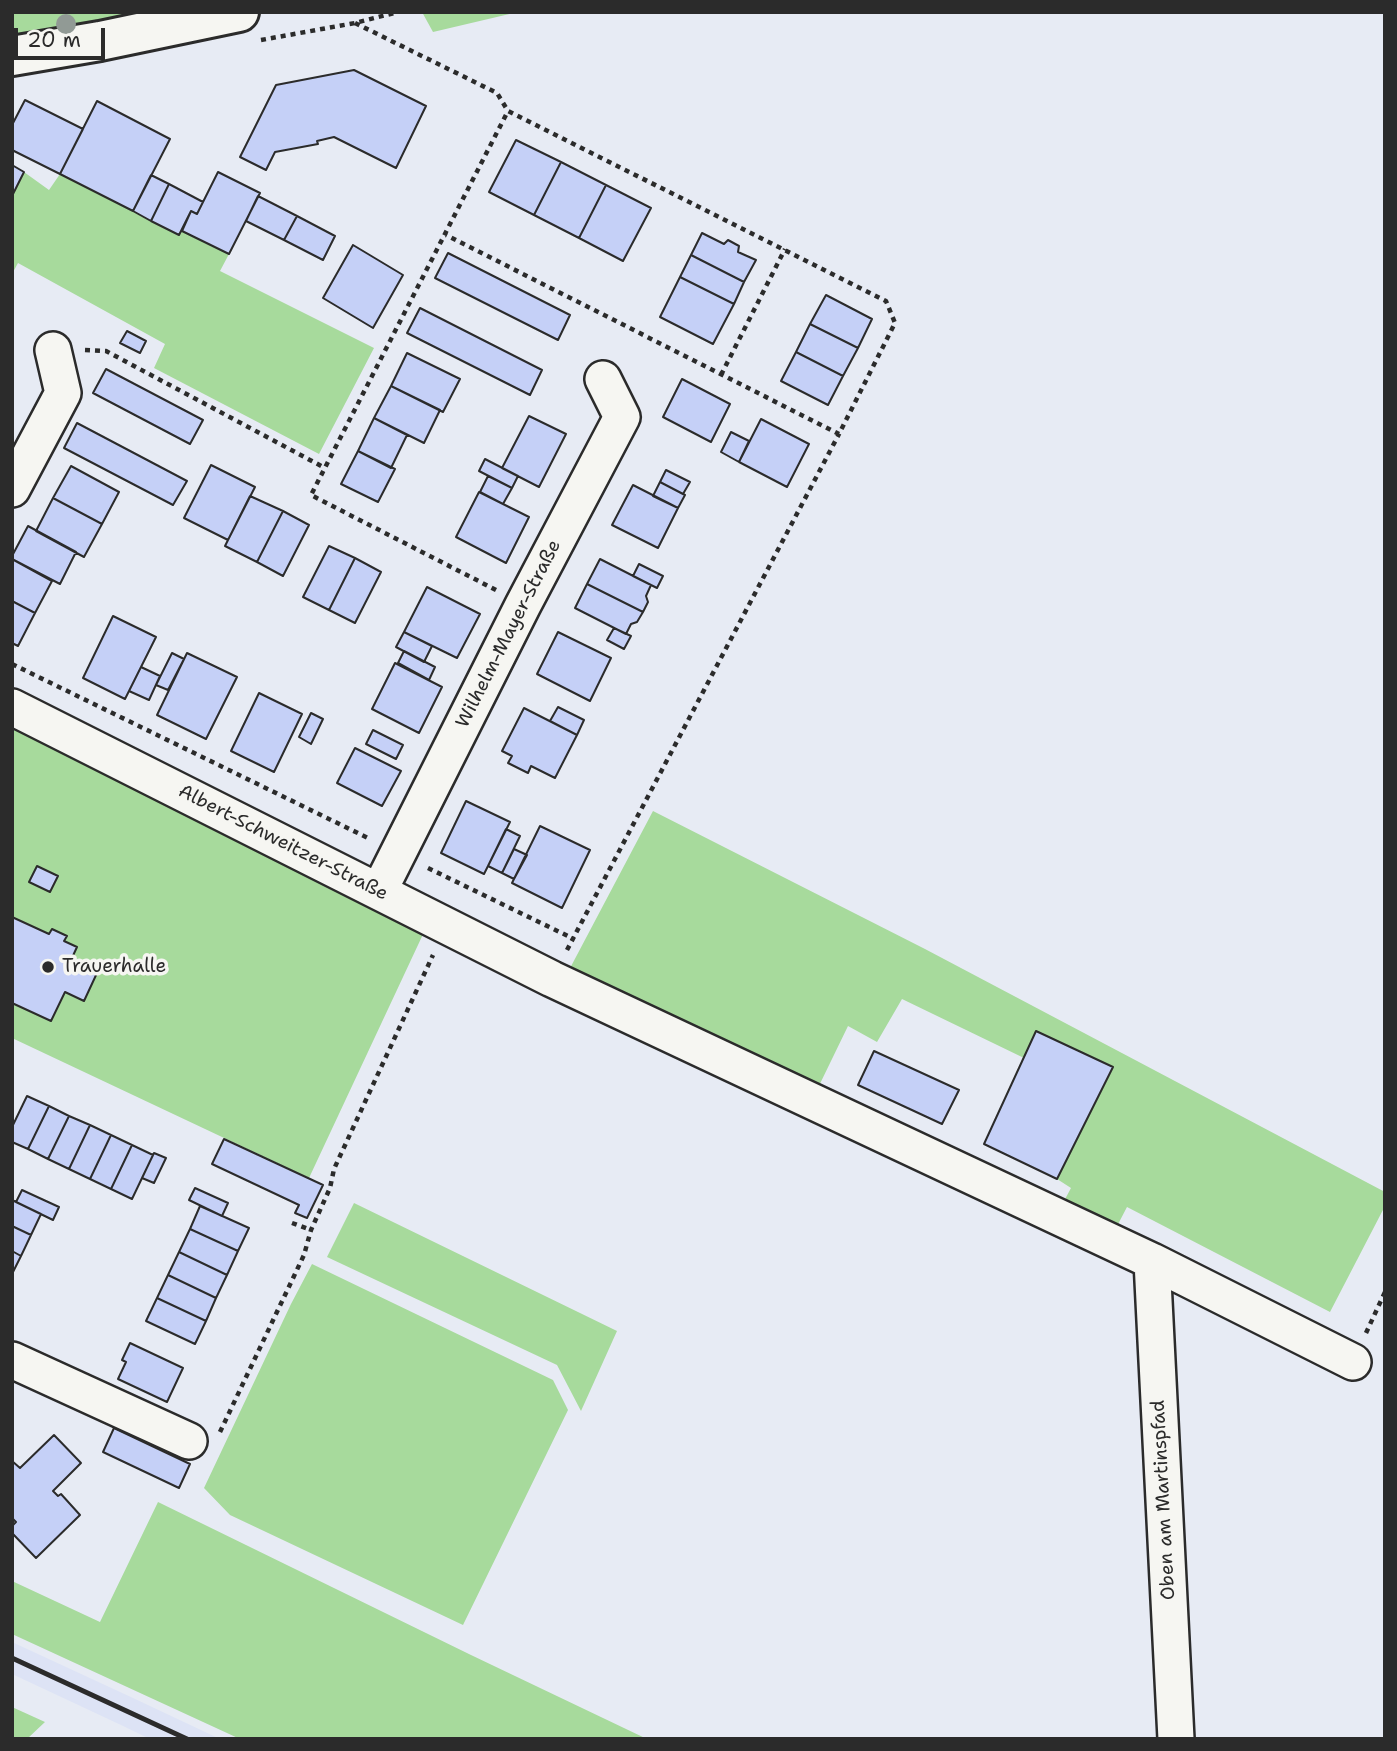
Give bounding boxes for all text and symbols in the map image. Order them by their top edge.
scale bar [18,14,108,58]
text: 20 m [27,26,81,54]
street label: Wilhelm-Mayer-Straße [452,536,566,732]
street label: Albert-Schweitzer-Straße [174,780,392,906]
place label: Trauerhalle [62,956,166,978]
marker: Trauerhalle [40,959,56,975]
street label: Oben am Martinspfad [1147,1399,1181,1601]

